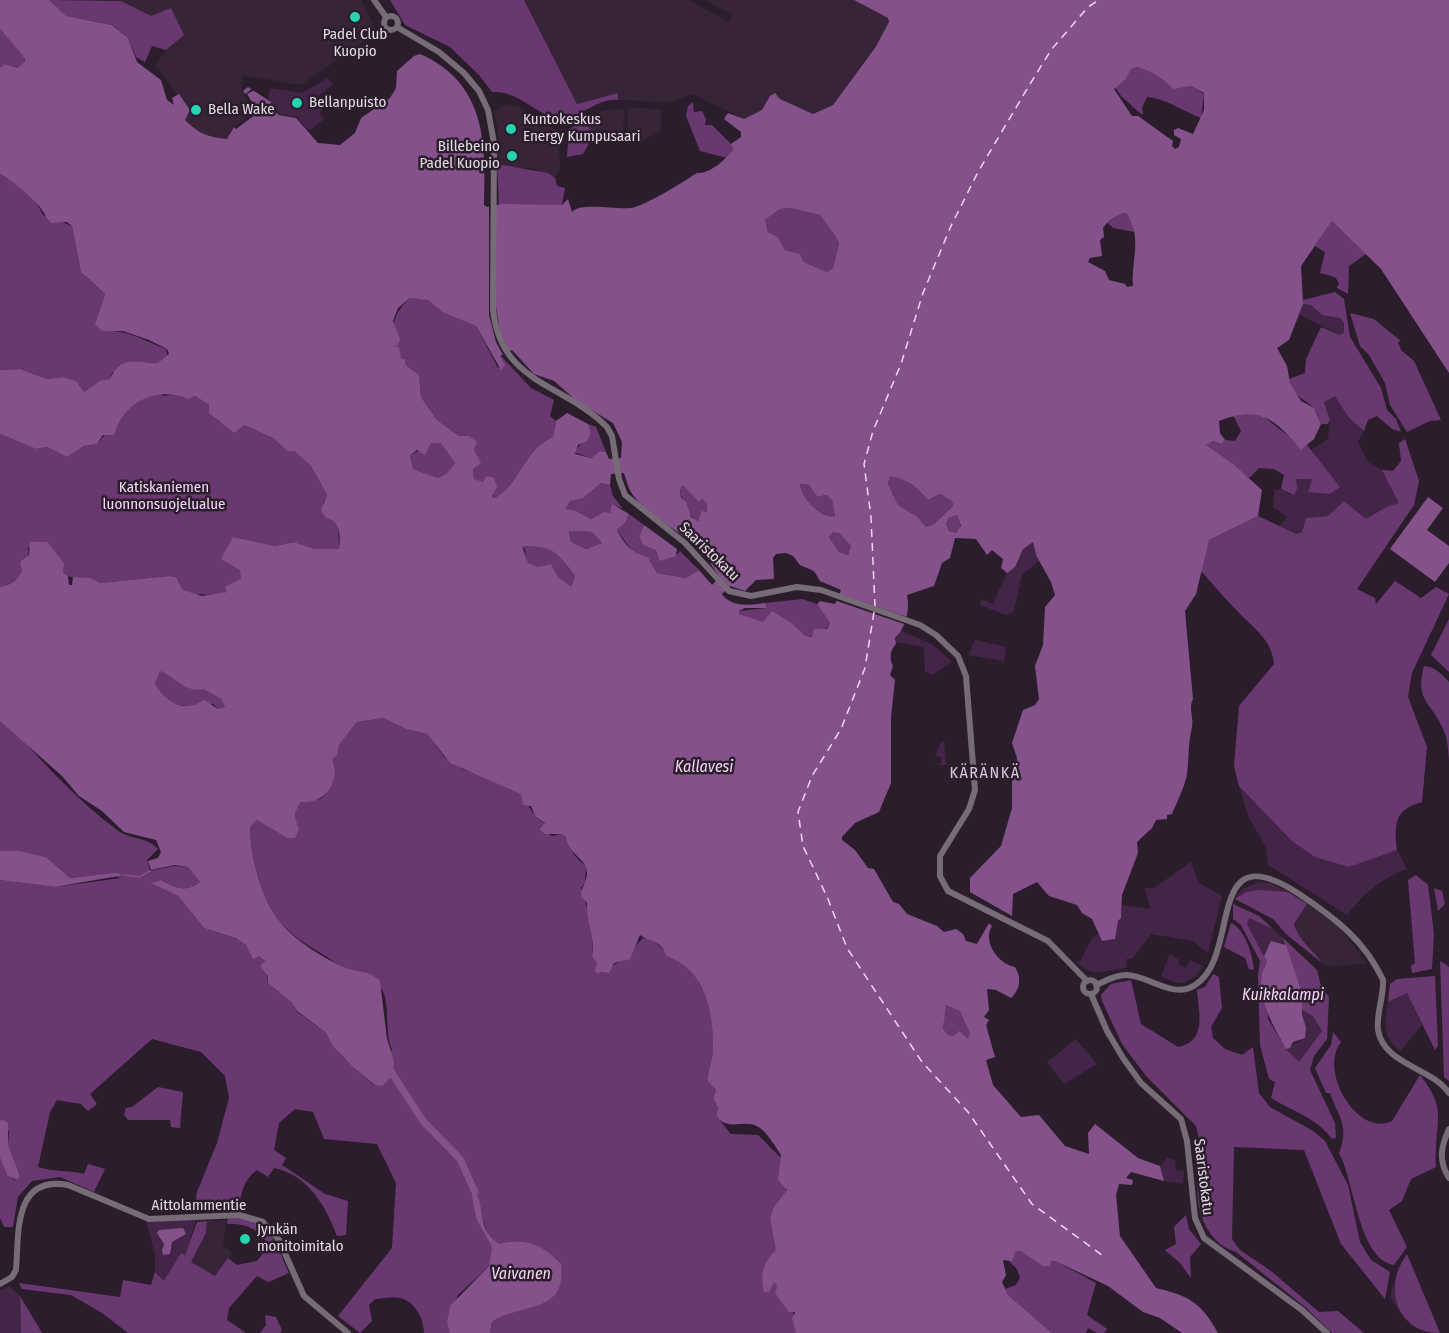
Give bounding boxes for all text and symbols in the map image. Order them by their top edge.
marker: Padel Club Kuopio [348,10,362,24]
place label: Padel Club Kuopio [323,26,387,61]
place label: Bellanpuisto [309,94,386,112]
marker: Bellanpuisto [290,96,304,110]
place label: Bella Wake [208,101,275,119]
marker: Bella Wake [189,103,203,117]
place label: Kuntokeskus Energy Kumpusaari [523,111,640,146]
marker: Kuntokeskus Energy Kumpusaari [504,122,518,136]
place label: Billebeino Padel Kuopio [419,138,500,173]
marker: Billebeino Padel Kuopio [505,149,519,163]
park label: Katiskaniemen luonnonsuojelualue [103,479,225,514]
street label: Saaristokatu [675,519,743,585]
water label: Kallavesi [675,758,733,778]
district label: KÄRÄNKÄ [949,764,1021,784]
water label: Kuikkalampi [1242,986,1324,1006]
street label: Saaristokatu [1189,1138,1217,1216]
street label: Aittolammentie [152,1197,246,1215]
place label: Jynkän monitoimitalo [257,1221,344,1256]
marker: Jynkän monitoimitalo [238,1232,252,1246]
water label: Vaivanen [491,1265,551,1285]

